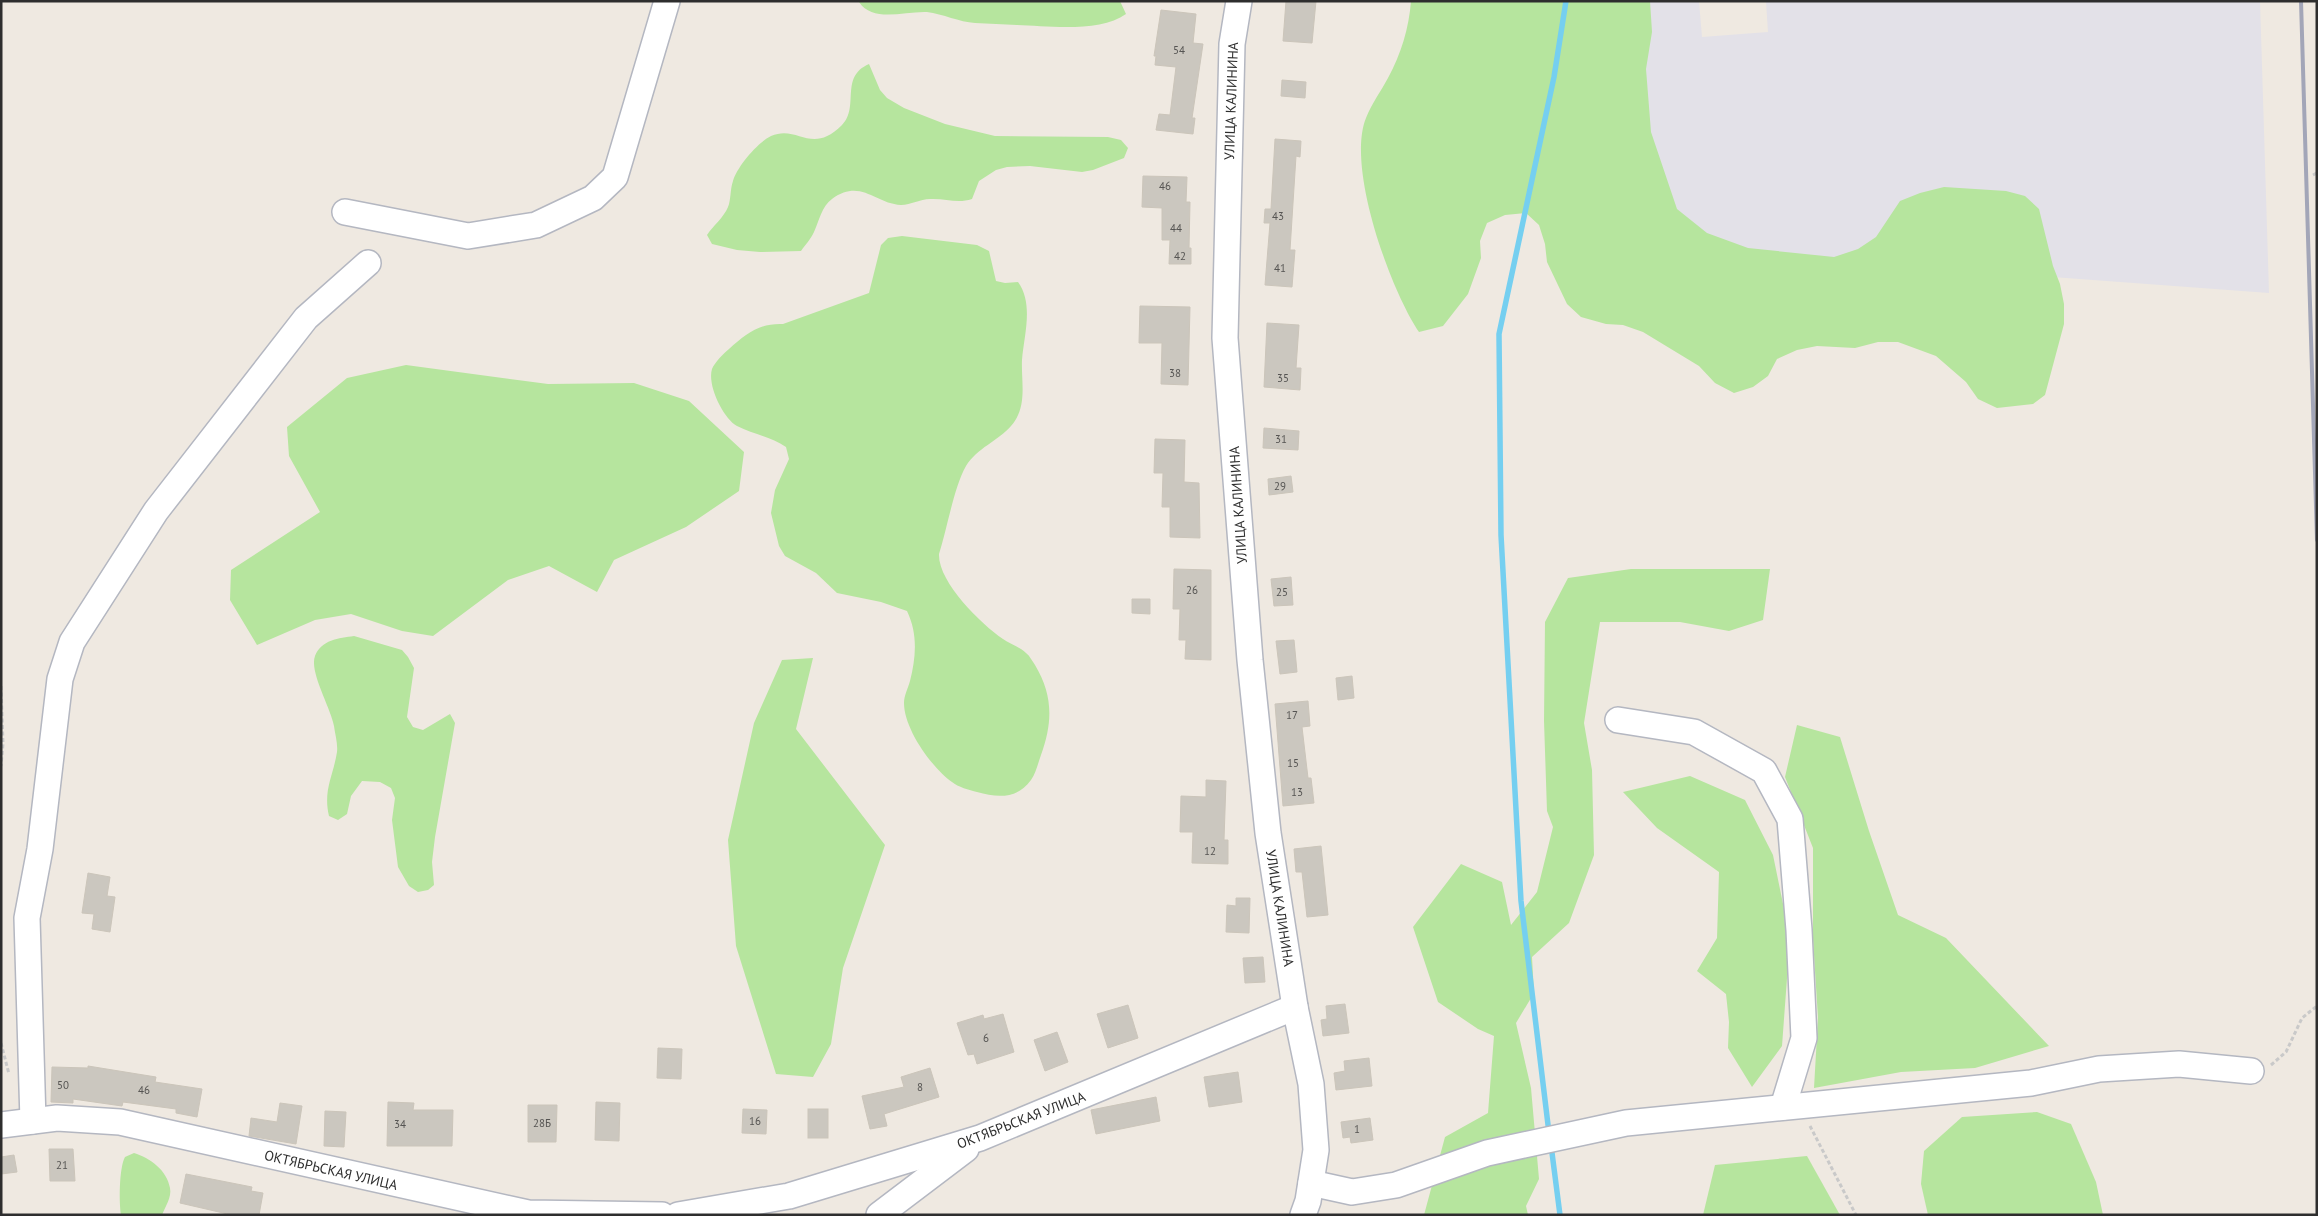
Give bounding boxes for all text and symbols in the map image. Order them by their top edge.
street label: УЛИЦА КАЛИНИНА [1220,41,1242,160]
house number: 54 [1173,43,1185,57]
house number: 46 [1159,179,1171,193]
house number: 43 [1272,209,1284,223]
house number: 44 [1170,221,1182,235]
house number: 42 [1174,249,1186,263]
house number: 41 [1274,261,1286,275]
house number: 38 [1169,366,1181,380]
house number: 35 [1277,371,1289,385]
house number: 31 [1275,432,1287,446]
street label: УЛИЦА КАЛИНИНА [1225,445,1251,564]
house number: 29 [1274,479,1286,493]
house number: 26 [1186,583,1198,597]
house number: 25 [1276,585,1288,599]
house number: 17 [1286,708,1298,722]
house number: 15 [1287,756,1299,770]
house number: 13 [1291,785,1303,799]
house number: 12 [1204,844,1216,858]
street label: УЛИЦА КАЛИНИНА [1262,848,1298,968]
house number: 6 [983,1031,989,1045]
house number: 50 [57,1078,69,1092]
house number: 8 [917,1080,923,1094]
house number: 46 [138,1083,150,1097]
street label: ОКТЯБРЬСКАЯ УЛИЦА [954,1087,1089,1153]
house number: 16 [749,1114,761,1128]
house number: 28Б [533,1116,551,1130]
house number: 34 [394,1117,406,1131]
house number: 1 [1354,1122,1360,1136]
street label: ОКТЯБРЬСКАЯ УЛИЦА [263,1146,400,1194]
house number: 21 [56,1158,68,1172]

